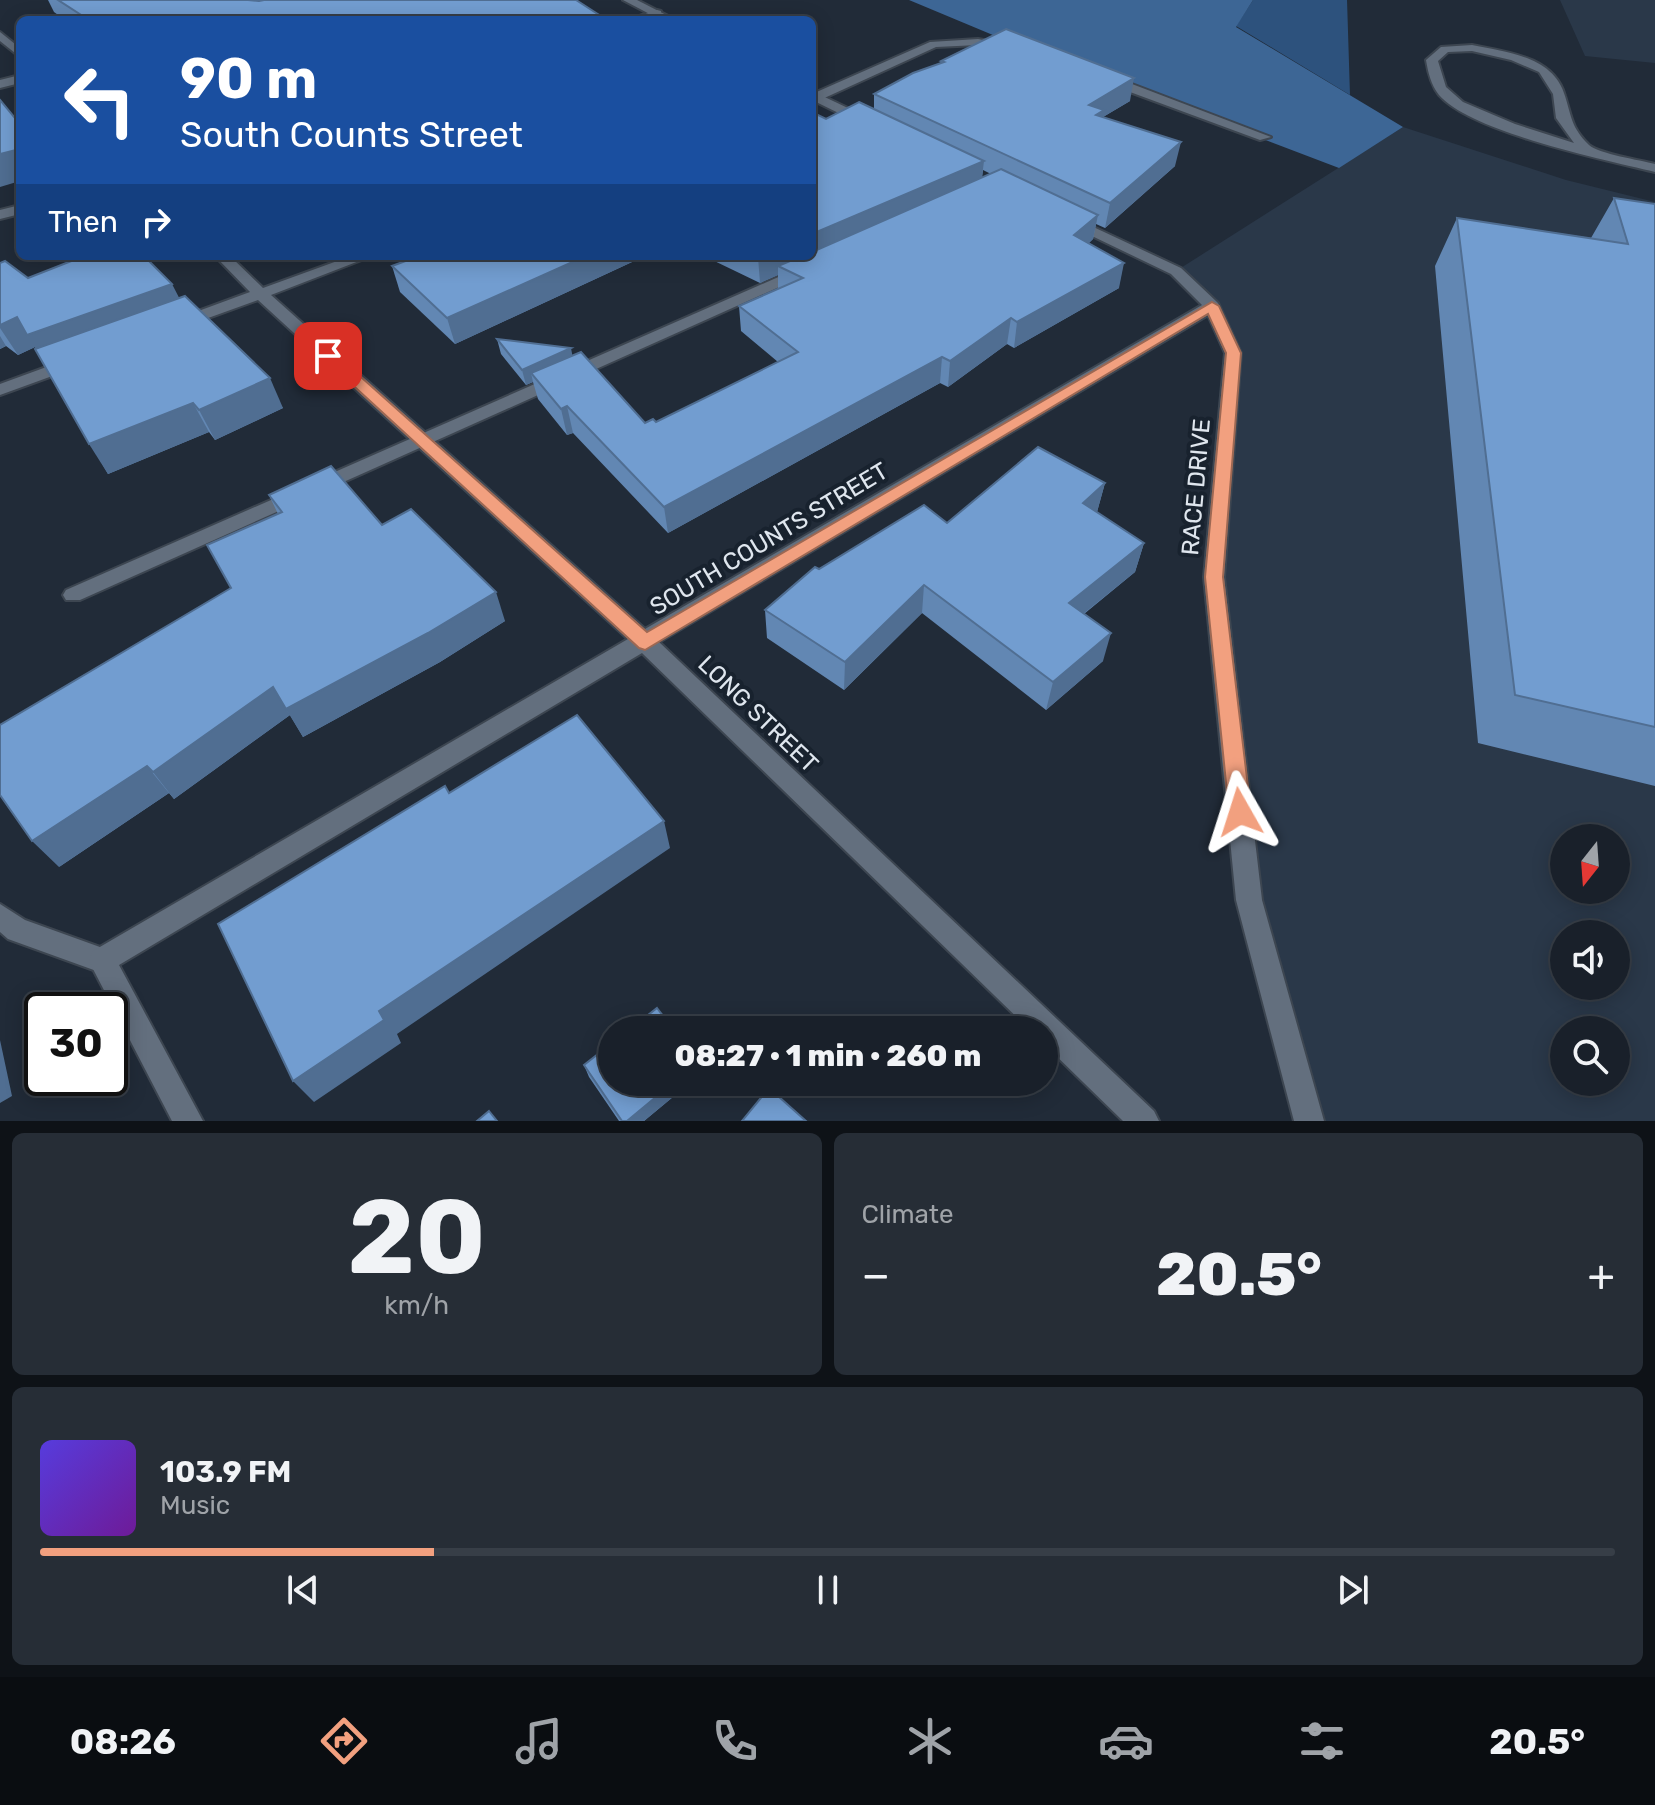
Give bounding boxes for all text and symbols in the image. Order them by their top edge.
text: 90 m [180,46,317,112]
icon: left [48,48,152,152]
text: South Counts Street [180,113,523,156]
icon: right [134,200,178,244]
text: Then [48,204,118,240]
pin [294,322,362,390]
icon: arrive [306,334,350,378]
street label: RACE DRIVE [1176,418,1216,556]
street label: SOUTH COUNTS STREET [645,457,893,621]
street label: LONG STREET [692,650,824,778]
position arrow [1198,770,1282,854]
north arrow [1550,824,1630,904]
map controls [1550,824,1630,1096]
button: sound [1550,920,1630,1000]
speed limit sign: 30 [24,992,128,1096]
button: search [1550,1016,1630,1096]
text: 08:27 · 1 min · 260 m [675,1038,981,1074]
text: 20 [348,1176,486,1299]
text: Climate [862,1199,954,1230]
text: 20.5° [1156,1239,1322,1310]
text: − [862,1249,890,1301]
text: + [1588,1249,1615,1301]
text: km/h [384,1290,449,1321]
text: 103.9 FM [160,1454,291,1490]
text: Music [160,1490,230,1521]
icon: previous [281,1568,325,1612]
icon: pause [806,1568,850,1612]
icon: next [1331,1568,1375,1612]
icon: directions [316,1713,372,1769]
icon: music [511,1713,567,1769]
icon: phone [707,1713,763,1769]
icon: climate [902,1713,958,1769]
icon: car [1098,1713,1154,1769]
icon: filters [1294,1713,1350,1769]
text: 08:26 [70,1720,176,1763]
text: 20.5° [1489,1720,1585,1763]

